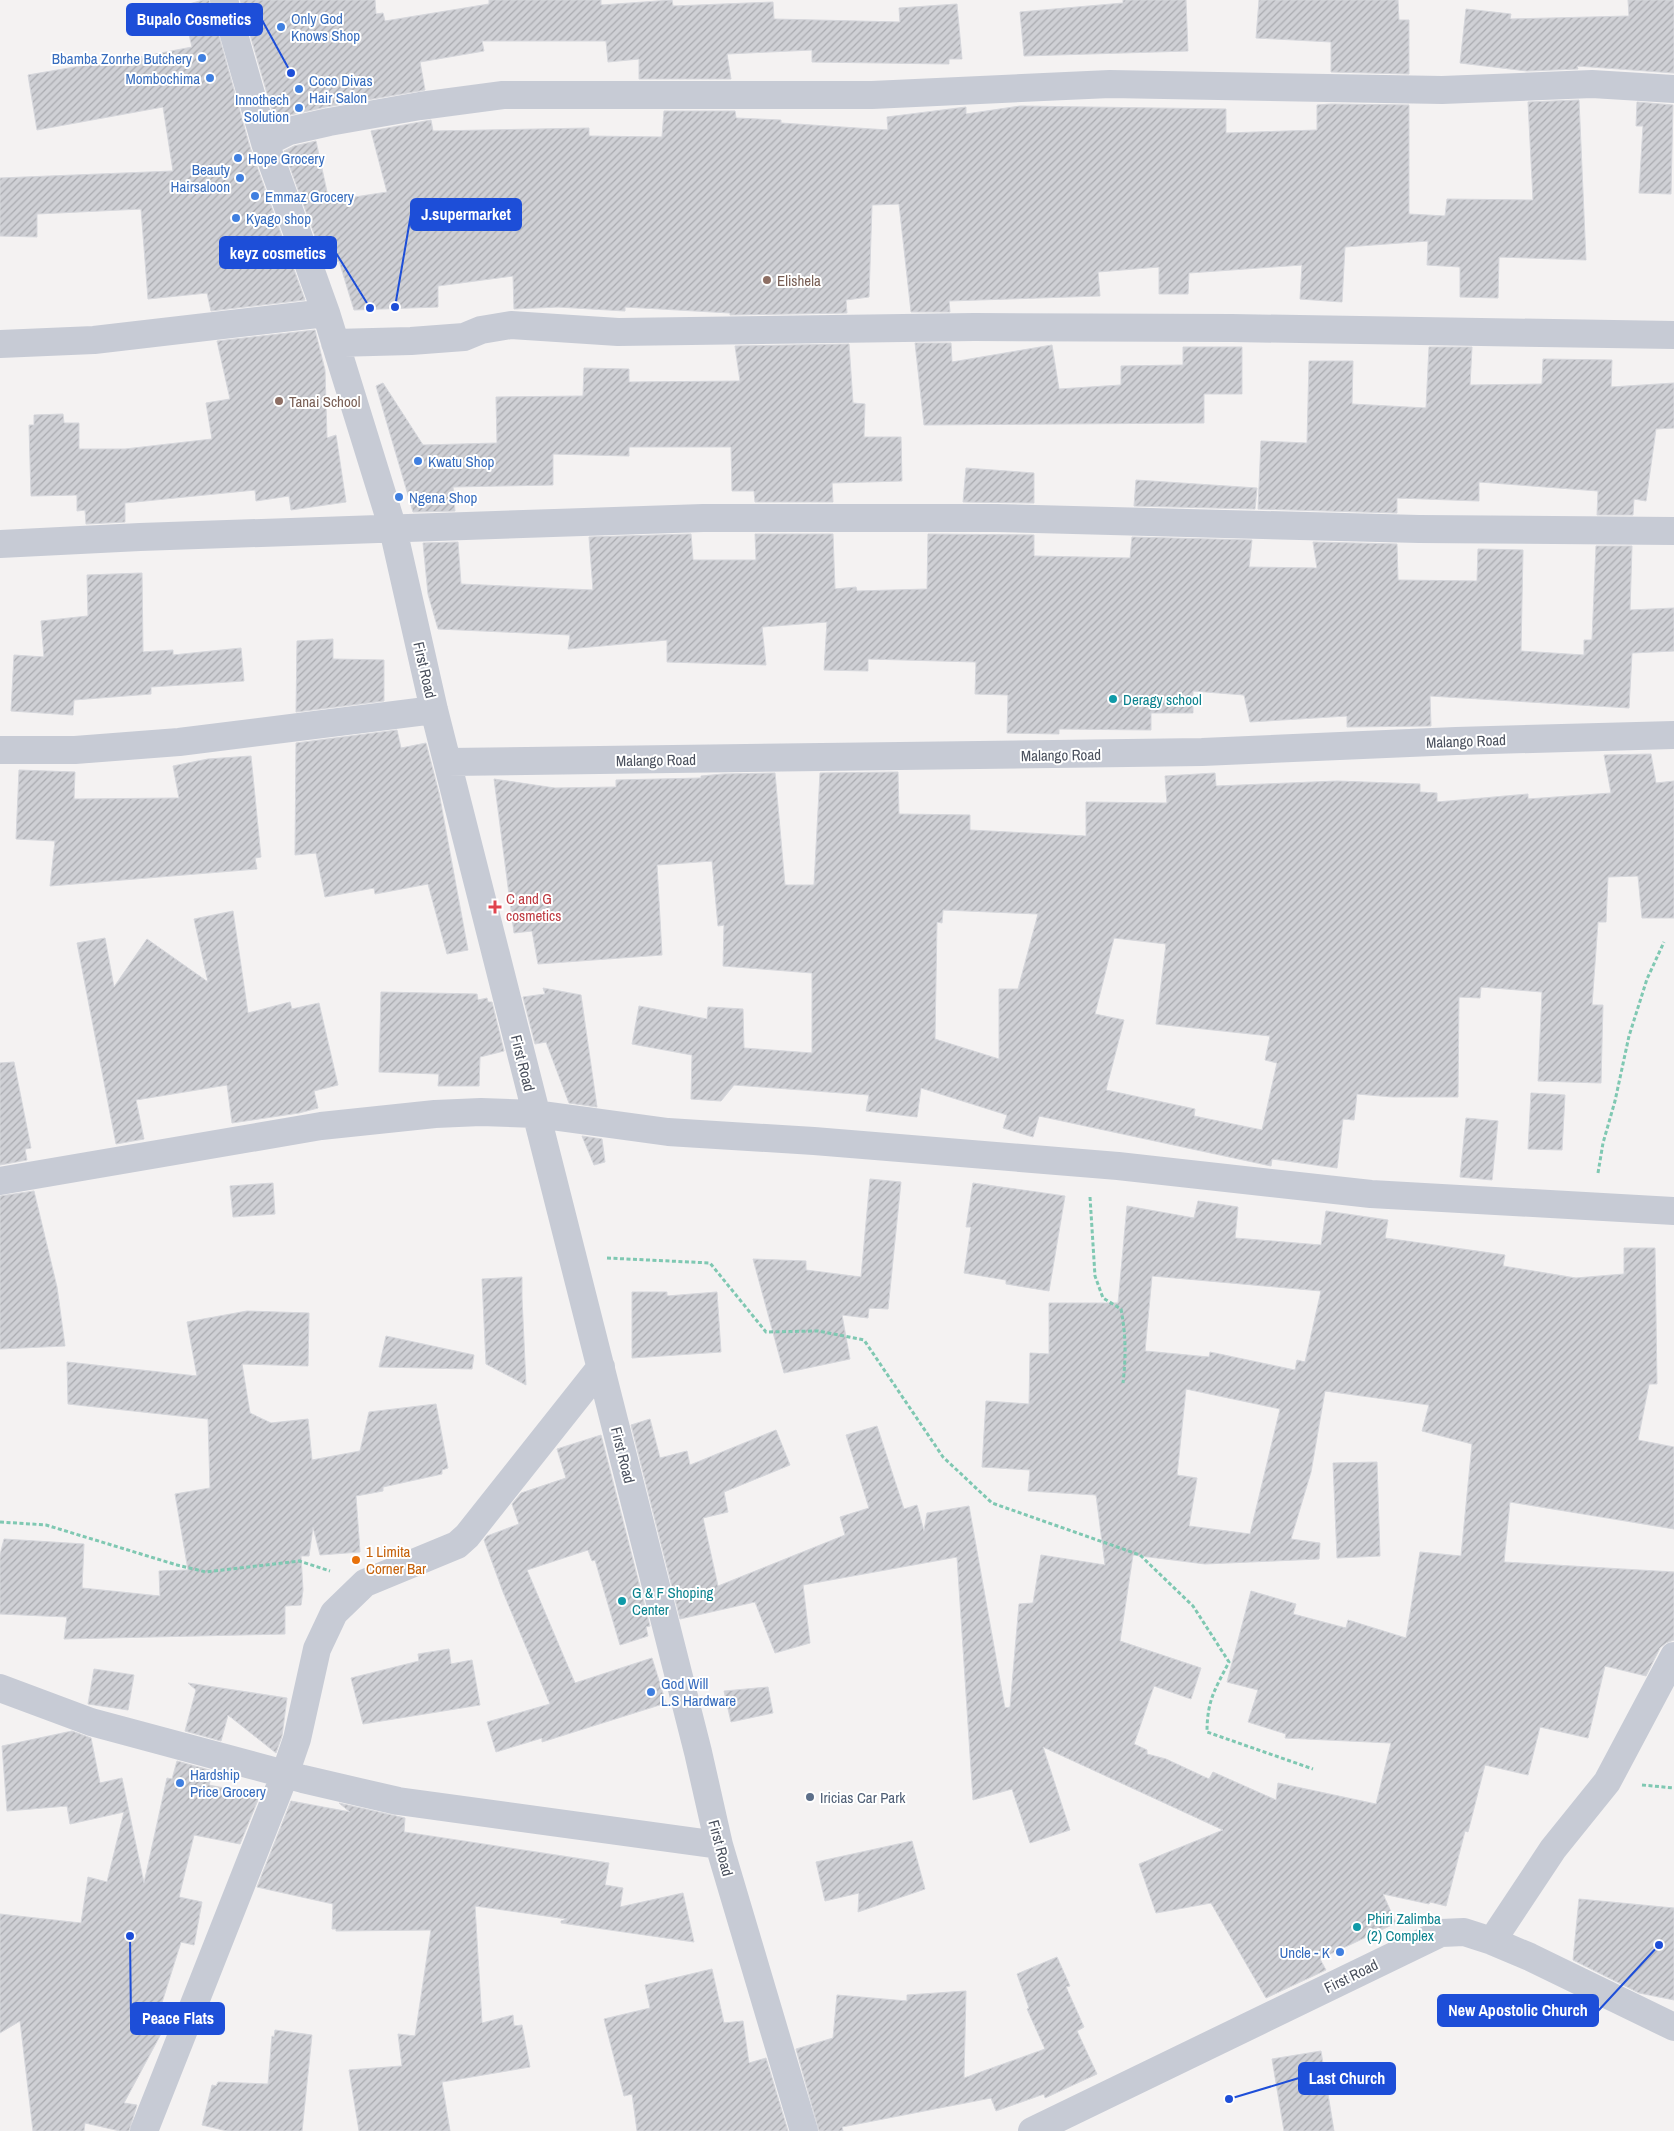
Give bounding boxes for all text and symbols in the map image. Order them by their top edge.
callout: Bupalo Cosmetics [127,4,262,35]
text: Bupalo Cosmetics [137,8,251,30]
place label: Only God Knows Shop [291,8,360,46]
marker: Only God Knows Shop [275,21,287,33]
place label: Bbamba Zonrhe Butchery [52,48,193,69]
marker: Bbamba Zonrhe Butchery [196,52,208,64]
place label: Mombochima [125,68,200,89]
place label: Coco Divas Hair Salon [309,70,373,108]
marker: Mombochima [204,72,216,84]
marker: Coco Divas Hair Salon [293,83,305,95]
place label: Innothech Solution [235,89,289,127]
marker: Innothech Solution [293,102,305,114]
place label: Hope Grocery [248,148,325,169]
marker: Hope Grocery [232,152,244,164]
place label: Beauty Hairsaloon [171,159,231,197]
marker: Beauty Hairsaloon [234,172,246,184]
place label: Emmaz Grocery [265,186,355,207]
marker: Emmaz Grocery [249,190,261,202]
callout: J.supermarket [411,199,521,230]
text: J.supermarket [421,203,511,225]
place label: Kyago shop [246,208,311,229]
marker: Kyago shop [230,212,242,224]
callout: keyz cosmetics [220,237,336,268]
text: keyz cosmetics [230,242,326,264]
place label: Elishela [777,270,821,291]
marker: Elishela [761,274,773,286]
place label: Tanai School [289,391,360,412]
marker: Tanai School [273,395,285,407]
place label: Kwatu Shop [428,451,494,472]
marker: Kwatu Shop [412,455,424,467]
place label: Ngena Shop [409,487,478,508]
marker: Ngena Shop [393,491,405,503]
street label: First Road [408,640,442,700]
place label: Deragy school [1123,689,1202,710]
marker: Deragy school [1107,693,1119,705]
street label: Malango Road [1426,729,1506,753]
street label: Malango Road [1021,744,1101,766]
street label: Malango Road [616,749,696,771]
place label: C and G cosmetics [506,888,561,926]
marker: C and G cosmetics [488,900,502,914]
street label: First Road [506,1033,540,1093]
street label: First Road [606,1425,640,1485]
place label: 1 Limita Corner Bar [366,1541,426,1579]
marker: 1 Limita Corner Bar [350,1554,362,1566]
place label: G & F Shoping Center [632,1582,714,1620]
marker: G & F Shoping Center [616,1595,628,1607]
place label: God Will L.S Hardware [661,1673,736,1711]
marker: God Will L.S Hardware [645,1686,657,1698]
place label: Hardship Price Grocery [190,1764,267,1802]
marker: Hardship Price Grocery [174,1777,186,1789]
place label: Iricias Car Park [820,1787,906,1808]
marker: Iricias Car Park [804,1791,816,1803]
street label: First Road [703,1818,739,1878]
place label: Phiri Zalimba (2) Complex [1367,1908,1441,1946]
marker: Phiri Zalimba (2) Complex [1351,1921,1363,1933]
place label: Uncle - K [1279,1942,1331,1963]
marker: Uncle - K [1334,1946,1346,1958]
street label: First Road [1321,1954,1381,1998]
callout: New Apostolic Church [1438,1995,1598,2026]
text: New Apostolic Church [1448,1999,1588,2021]
callout: Peace Flats [131,2003,224,2034]
text: Peace Flats [142,2007,214,2029]
callout: Last Church [1299,2063,1395,2094]
text: Last Church [1309,2067,1385,2089]

